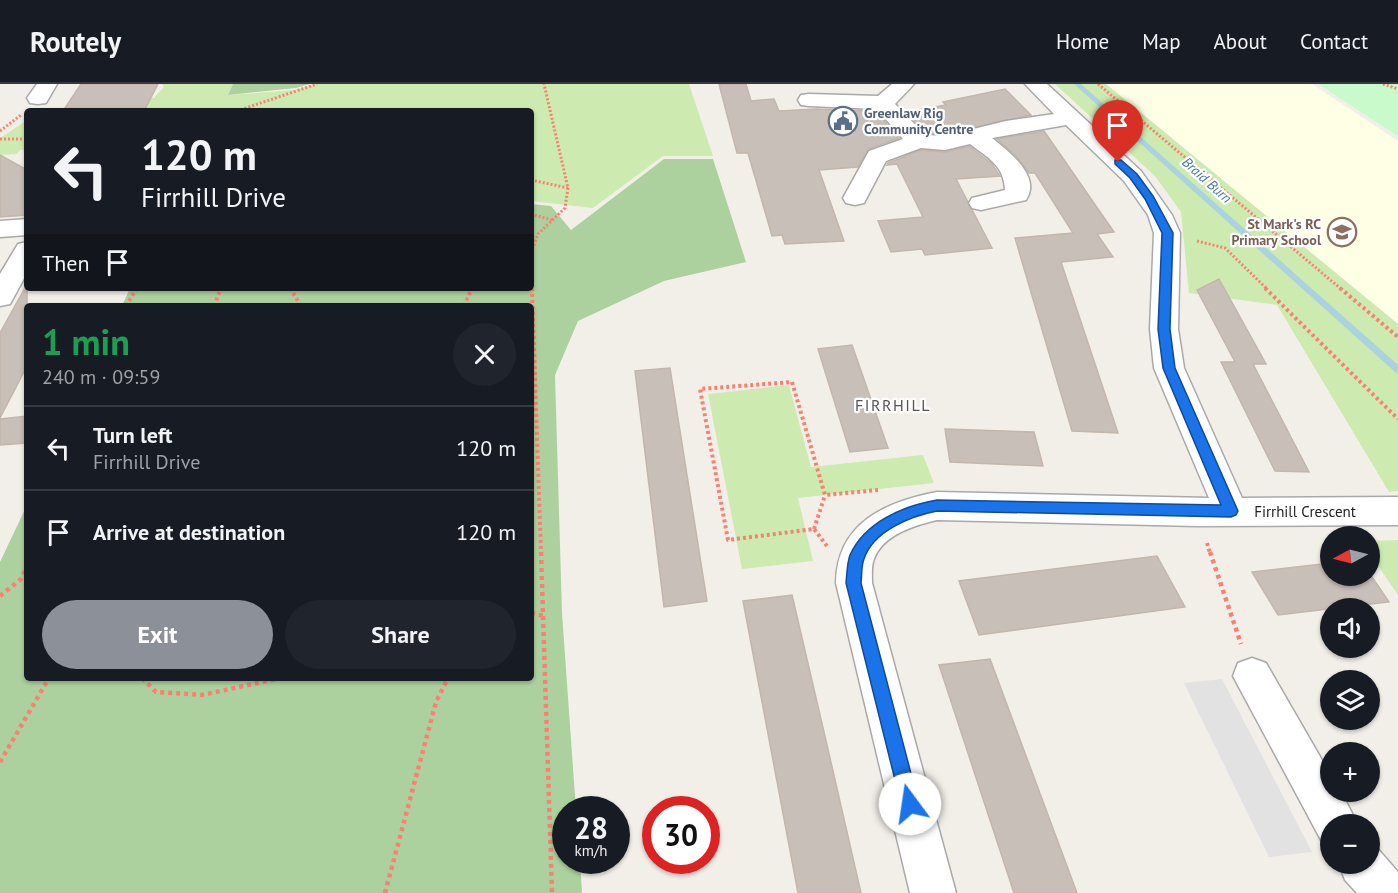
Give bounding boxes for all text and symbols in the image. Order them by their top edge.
text: Routely [30,23,121,60]
text: Home [1056,28,1109,55]
text: Map [1142,28,1181,55]
text: About [1214,28,1267,55]
text: Contact [1300,28,1368,55]
pin [1092,100,1143,162]
place label: Greenlaw Rig Community Centre [864,104,973,138]
public building icon: Greenlaw Rig Community Centre [827,105,859,137]
icon: arrive [1101,109,1134,142]
text: 120 m [141,127,257,182]
icon: left [42,132,120,210]
water label: Braid Burn [1178,153,1236,207]
text: Firrhill Drive [141,180,286,214]
place label: St Mark's RC Primary School [1232,215,1322,249]
school or university icon: St Mark's RC Primary School [1326,216,1358,248]
icon: arrive [101,246,134,279]
text: Then [42,249,89,277]
text: 1 min [42,318,130,365]
button: close [453,323,516,386]
text: 240 m · 09:59 [42,364,160,390]
district label: FIRRHILL [855,395,931,415]
text: Turn left [93,421,173,449]
icon: left [42,432,75,465]
text: 120 m [456,434,516,462]
text: Firrhill Drive [93,449,200,475]
street label: Firrhill Crescent [1254,502,1356,521]
icon: arrive [42,516,75,549]
text: Arrive at destination [93,518,285,546]
text: 120 m [456,518,516,546]
north arrow [1320,526,1380,586]
map controls [1320,526,1380,874]
button: sound [1320,598,1380,658]
button: Exit [42,600,273,669]
button: Share [285,600,516,669]
button: layers [1320,670,1380,730]
button: + [1320,742,1380,802]
position arrow [878,772,942,836]
speed limit sign: 30 [642,796,720,874]
text: 28 [574,808,608,847]
button: − [1320,814,1380,874]
text: km/h [575,841,607,860]

